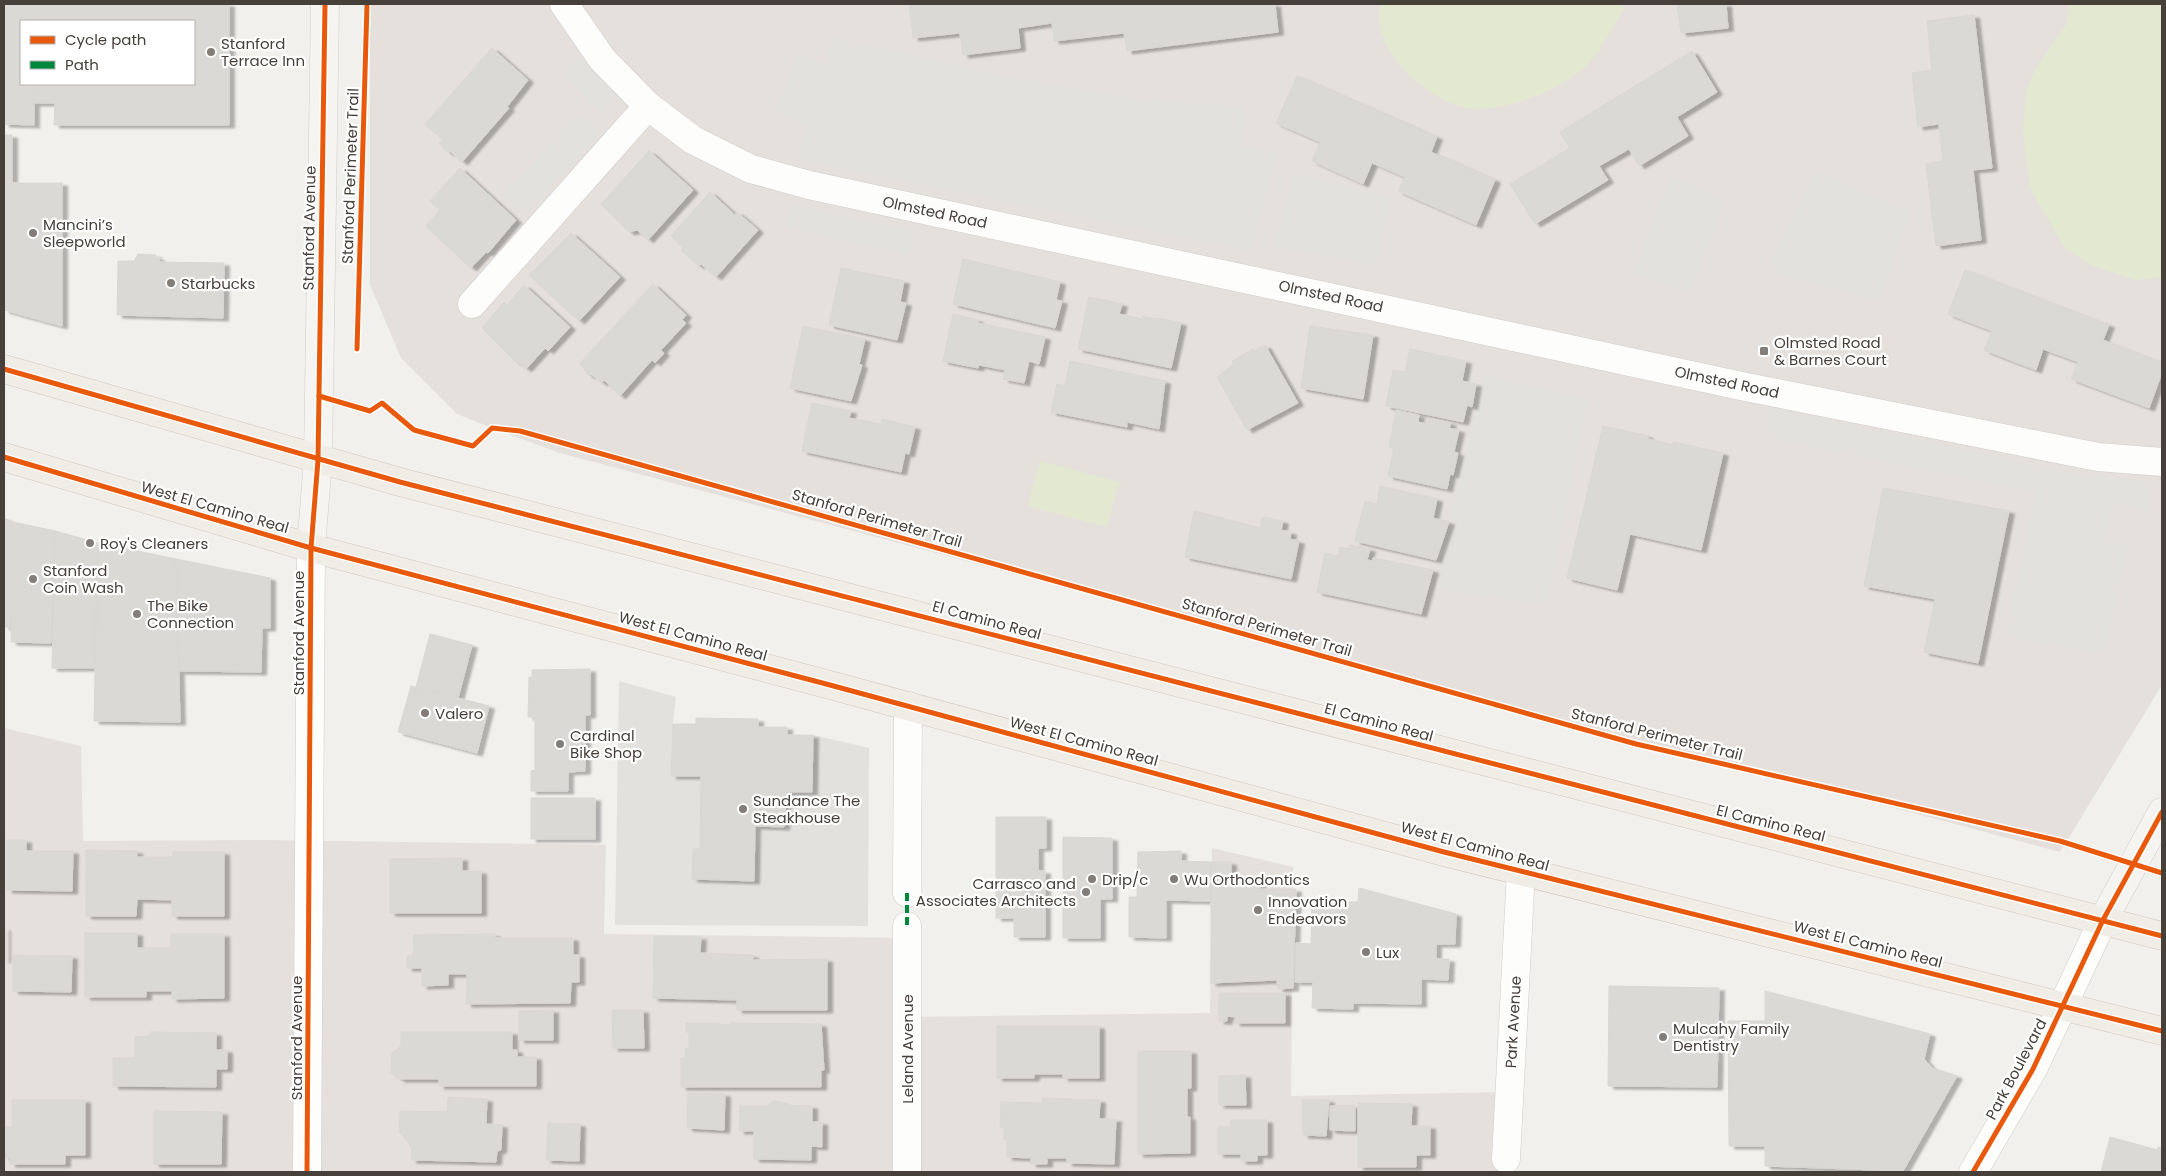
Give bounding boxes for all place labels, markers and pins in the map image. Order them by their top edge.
place label: Stanford Terrace Inn [221,33,305,71]
marker: Stanford Terrace Inn [205,46,217,58]
place label: Mancini’s Sleepworld [43,214,126,252]
marker: Mancini’s Sleepworld [27,227,39,239]
place label: Starbucks [181,273,256,294]
marker: Starbucks [165,277,177,289]
place label: Olmsted Road & Barnes Court [1774,332,1887,370]
marker: Olmsted Road & Barnes Court [1758,345,1770,357]
place label: Roy's Cleaners [100,533,209,554]
marker: Roy's Cleaners [84,537,96,549]
place label: Stanford Coin Wash [43,560,124,598]
marker: Stanford Coin Wash [27,573,39,585]
place label: The Bike Connection [147,595,234,633]
marker: The Bike Connection [131,608,143,620]
place label: Valero [435,703,483,724]
marker: Valero [419,707,431,719]
place label: Cardinal Bike Shop [570,725,642,763]
marker: Cardinal Bike Shop [554,738,566,750]
place label: Sundance The Steakhouse [753,790,860,828]
marker: Sundance The Steakhouse [737,803,749,815]
place label: Drip/c [1102,869,1148,890]
place label: Wu Orthodontics [1184,869,1310,890]
place label: Carrasco and Associates Architects [916,873,1076,911]
marker: Drip/c [1086,873,1098,885]
marker: Wu Orthodontics [1168,873,1180,885]
marker: Carrasco and Associates Architects [1080,886,1092,898]
place label: Innovation Endeavors [1268,891,1347,929]
marker: Innovation Endeavors [1252,904,1264,916]
place label: Lux [1376,942,1399,963]
marker: Lux [1360,946,1372,958]
place label: Mulcahy Family Dentistry [1673,1018,1790,1056]
marker: Mulcahy Family Dentistry [1657,1031,1669,1043]

